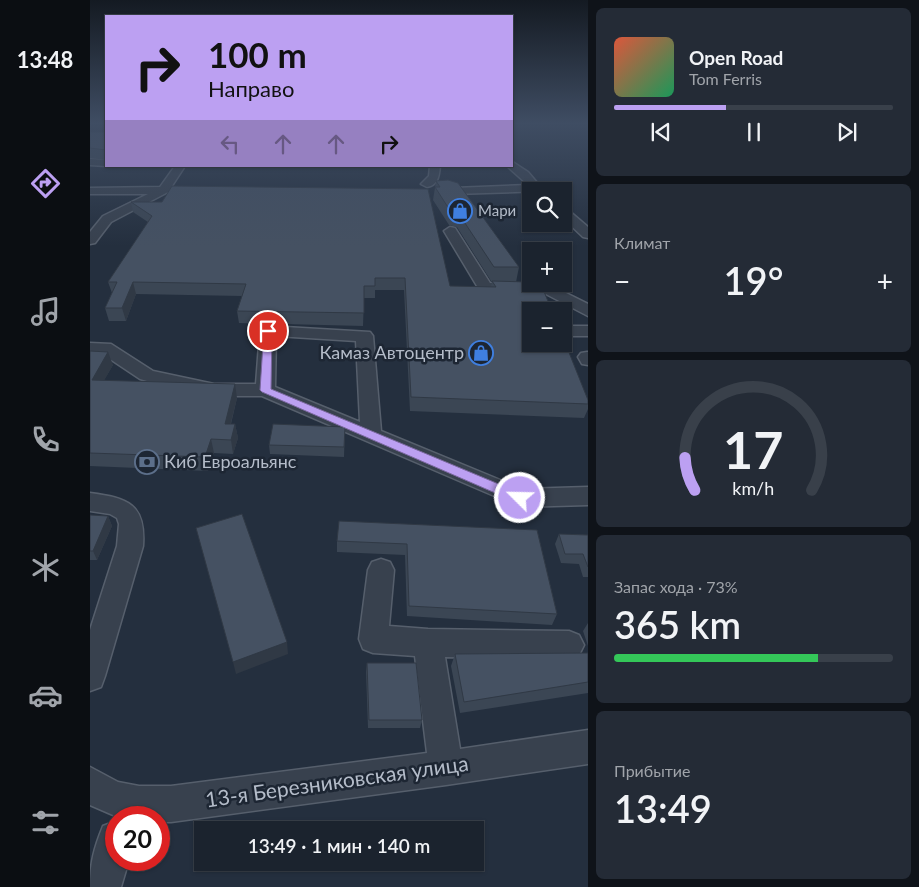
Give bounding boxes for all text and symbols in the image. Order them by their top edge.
text: 100 m [208,33,307,75]
icon: right [125,35,190,100]
text: 13:48 [17,46,73,73]
text: Open Road [689,46,783,69]
text: Tom Ferris [689,69,762,88]
text: Направо [208,75,294,102]
icon: previous [647,118,675,146]
icon: pause [740,118,768,146]
icon: next [833,118,861,146]
icon: left [216,130,244,158]
icon: ahead [269,130,297,158]
icon: ahead [322,130,350,158]
icon: right [375,130,403,158]
icon: directions [28,166,63,201]
map controls [522,182,572,352]
button: search [522,182,572,232]
shop icon: Мари [447,198,473,224]
place label: Мари [478,201,516,219]
text: Климат [614,233,670,252]
button: + [522,242,572,292]
text: 19° [724,257,783,303]
text: − [614,264,630,298]
text: + [877,264,893,298]
icon: music [28,294,63,329]
button: − [522,302,572,352]
pin [247,310,289,352]
icon: arrive [254,317,282,345]
shop icon: Камаз Автоцентр [468,340,494,366]
place label: Камаз Автоцентр [319,341,464,363]
text: 17 [723,418,784,480]
icon: phone [28,422,63,457]
bank icon: Киб Евроальянс [134,449,160,475]
place label: Киб Евроальянс [164,450,297,472]
position arrow [493,471,545,523]
text: km/h [733,477,774,499]
icon: climate [28,550,63,585]
text: Запас хода · 73% [614,577,738,596]
text: 365 km [614,601,741,647]
icon: car [28,678,63,713]
street label: 13-я Березниковская улица [204,750,470,811]
text: Прибытие [614,761,690,780]
text: 13:49 [614,785,712,831]
icon: filters [28,805,63,840]
speed limit sign: 20 [105,806,170,871]
text: 13:49 · 1 мин · 140 m [248,834,430,857]

